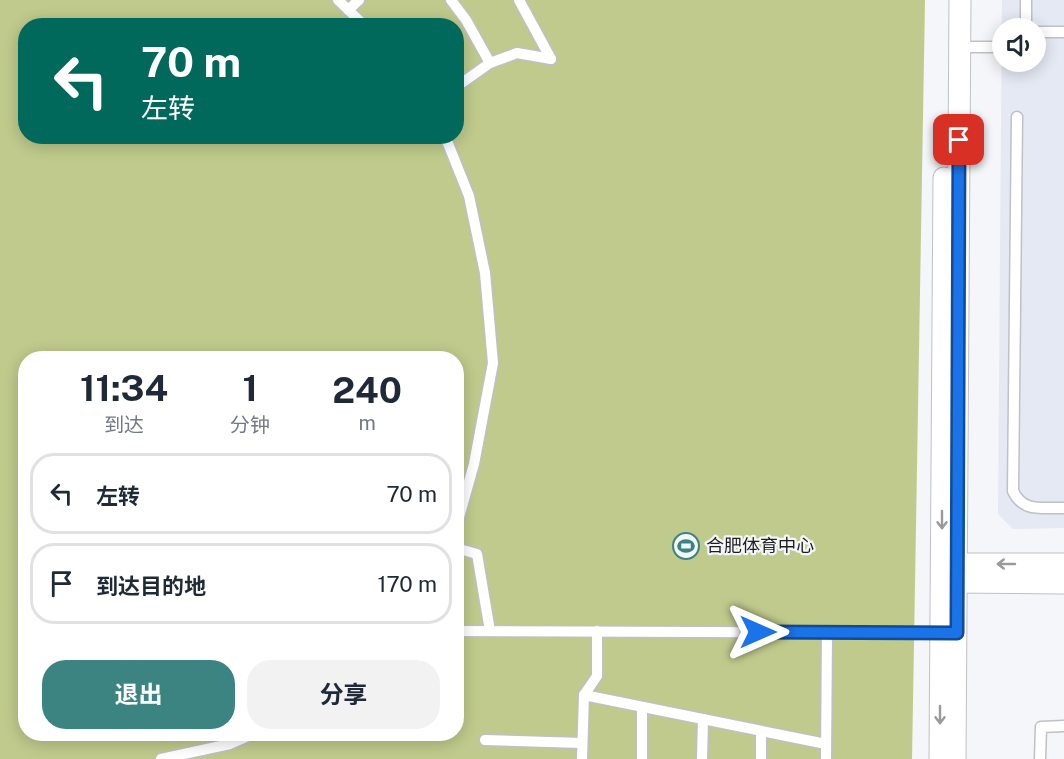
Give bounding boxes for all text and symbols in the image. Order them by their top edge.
map controls [992,18,1046,72]
button: sound [992,18,1046,72]
text: 70 m [141,37,241,86]
icon: left [42,42,120,120]
text: 左转 [141,92,195,124]
pin [933,114,984,165]
icon: arrive [942,123,975,156]
text: 11:34 [80,367,168,409]
text: 1 [242,367,258,409]
text: 240 [332,369,402,411]
text: m [358,411,376,435]
text: 到达 [104,413,144,437]
text: 分钟 [230,413,270,437]
icon: left [45,477,78,510]
text: 70 m [386,481,437,507]
text: 左转 [96,483,140,509]
one-way arrow [936,510,947,530]
sports icon: 合肥体育中心 [671,531,701,561]
place label: 合肥体育中心 [706,535,814,556]
one-way arrow [996,558,1016,570]
icon: arrive [45,567,78,600]
text: 170 m [377,571,437,597]
text: 到达目的地 [96,573,206,599]
position arrow [726,600,790,664]
button: 退出 [42,660,235,729]
button: 分享 [247,660,440,729]
one-way arrow [934,705,946,725]

